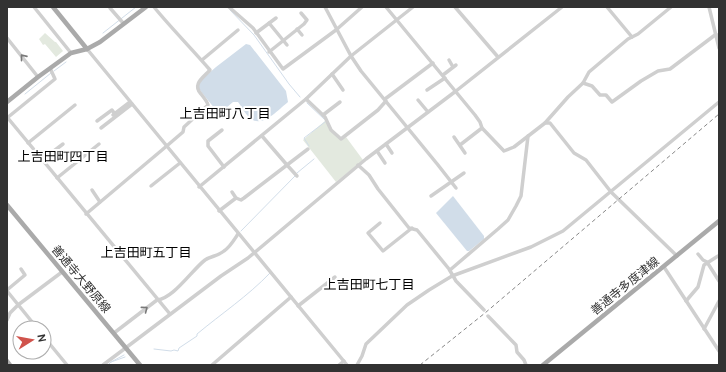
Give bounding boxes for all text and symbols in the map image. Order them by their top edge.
one-way arrow [20,55,27,62]
district label: 上吉田町八丁目 [179,105,271,121]
district label: 上吉田町四丁目 [17,148,109,164]
street label: 善通寺大野原線 [49,242,114,316]
district label: 上吉田町五丁目 [100,244,192,260]
street label: 善通寺多度津線 [587,253,662,318]
district label: 上吉田町七丁目 [323,276,415,292]
one-way arrow [140,307,147,314]
north arrow [12,320,52,360]
text: N [34,333,49,343]

